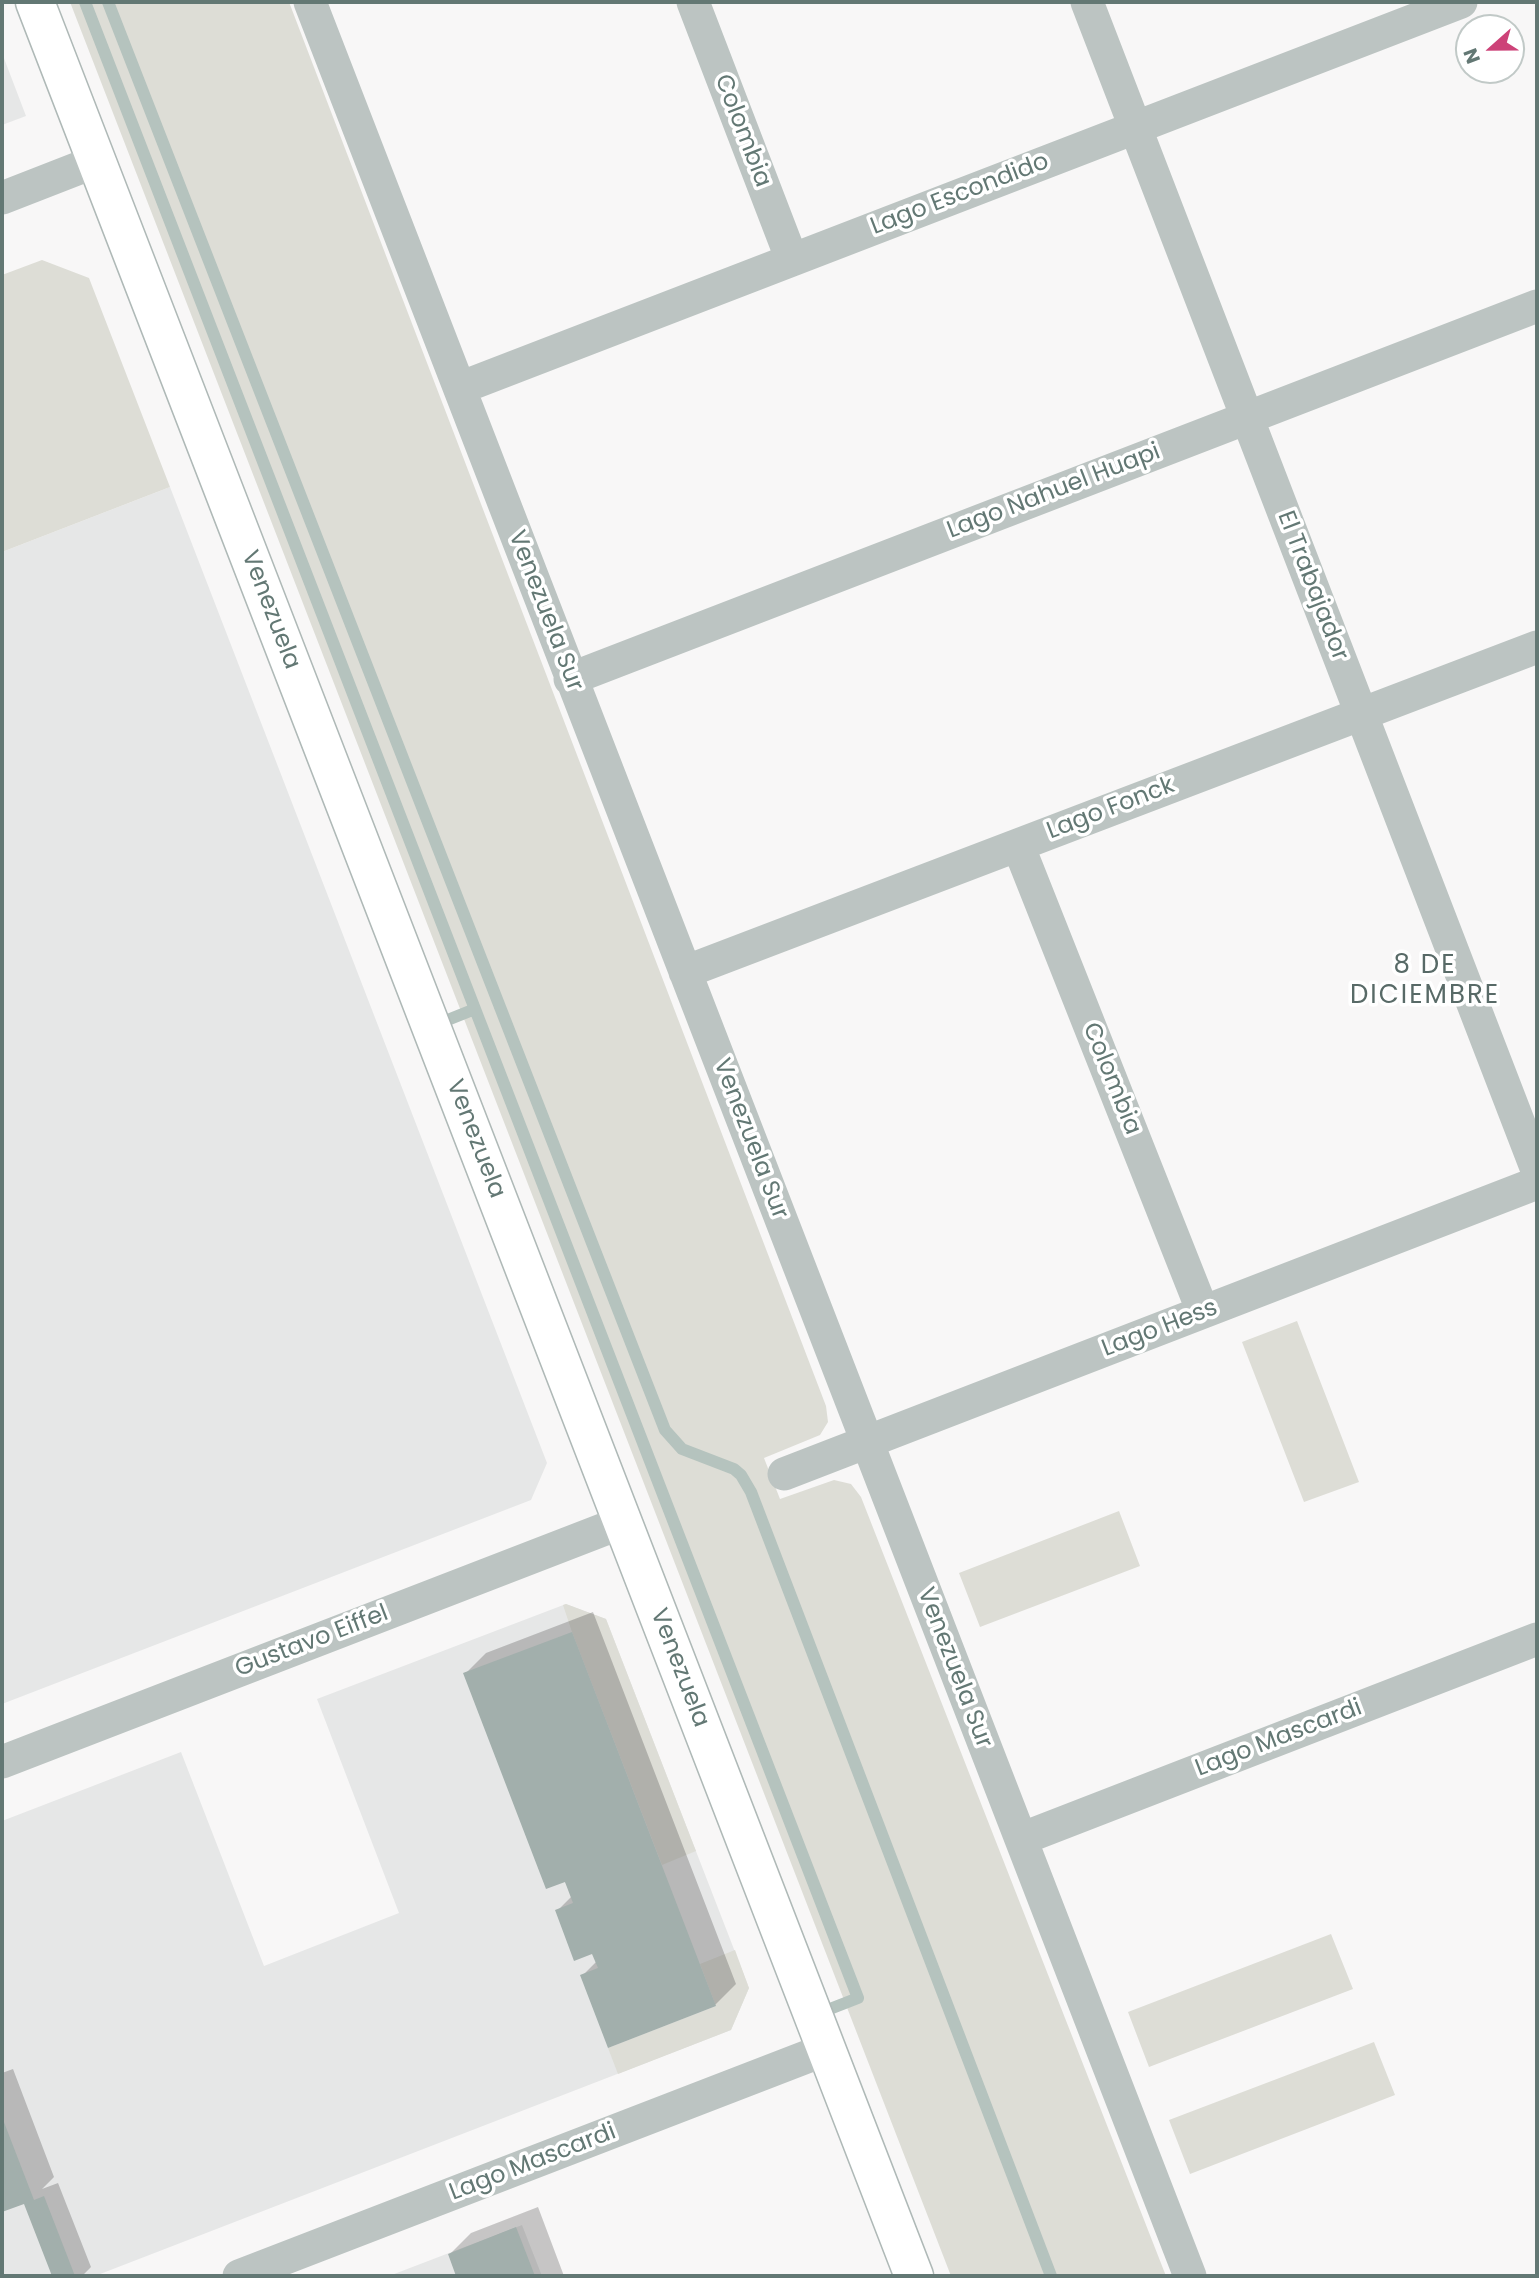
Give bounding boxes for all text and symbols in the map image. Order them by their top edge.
north arrow [1455,14,1525,84]
text: N [1457,44,1487,68]
street label: Colombia [707,71,777,191]
street label: Lago Escondido [867,148,1053,242]
street label: Lago Nahuel Huapi [943,438,1165,546]
street label: El Trabajador [1270,507,1354,665]
street label: Venezuela Sur [501,527,589,695]
street label: Venezuela [234,547,306,673]
street label: Lago Fonck [1043,771,1179,847]
district label: 8 DE DICIEMBRE [1351,950,1499,1012]
street label: Colombia [1076,1019,1146,1139]
street label: Venezuela Sur [706,1055,794,1223]
street label: Venezuela [439,1076,511,1202]
street label: Lago Hess [1098,1294,1222,1364]
street label: Venezuela Sur [910,1584,998,1752]
street label: Gustavo Eiffel [231,1600,393,1684]
street label: Venezuela [643,1605,715,1731]
street label: Lago Mascardi [1192,1694,1366,1784]
street label: Lago Mascardi [446,2118,620,2208]

